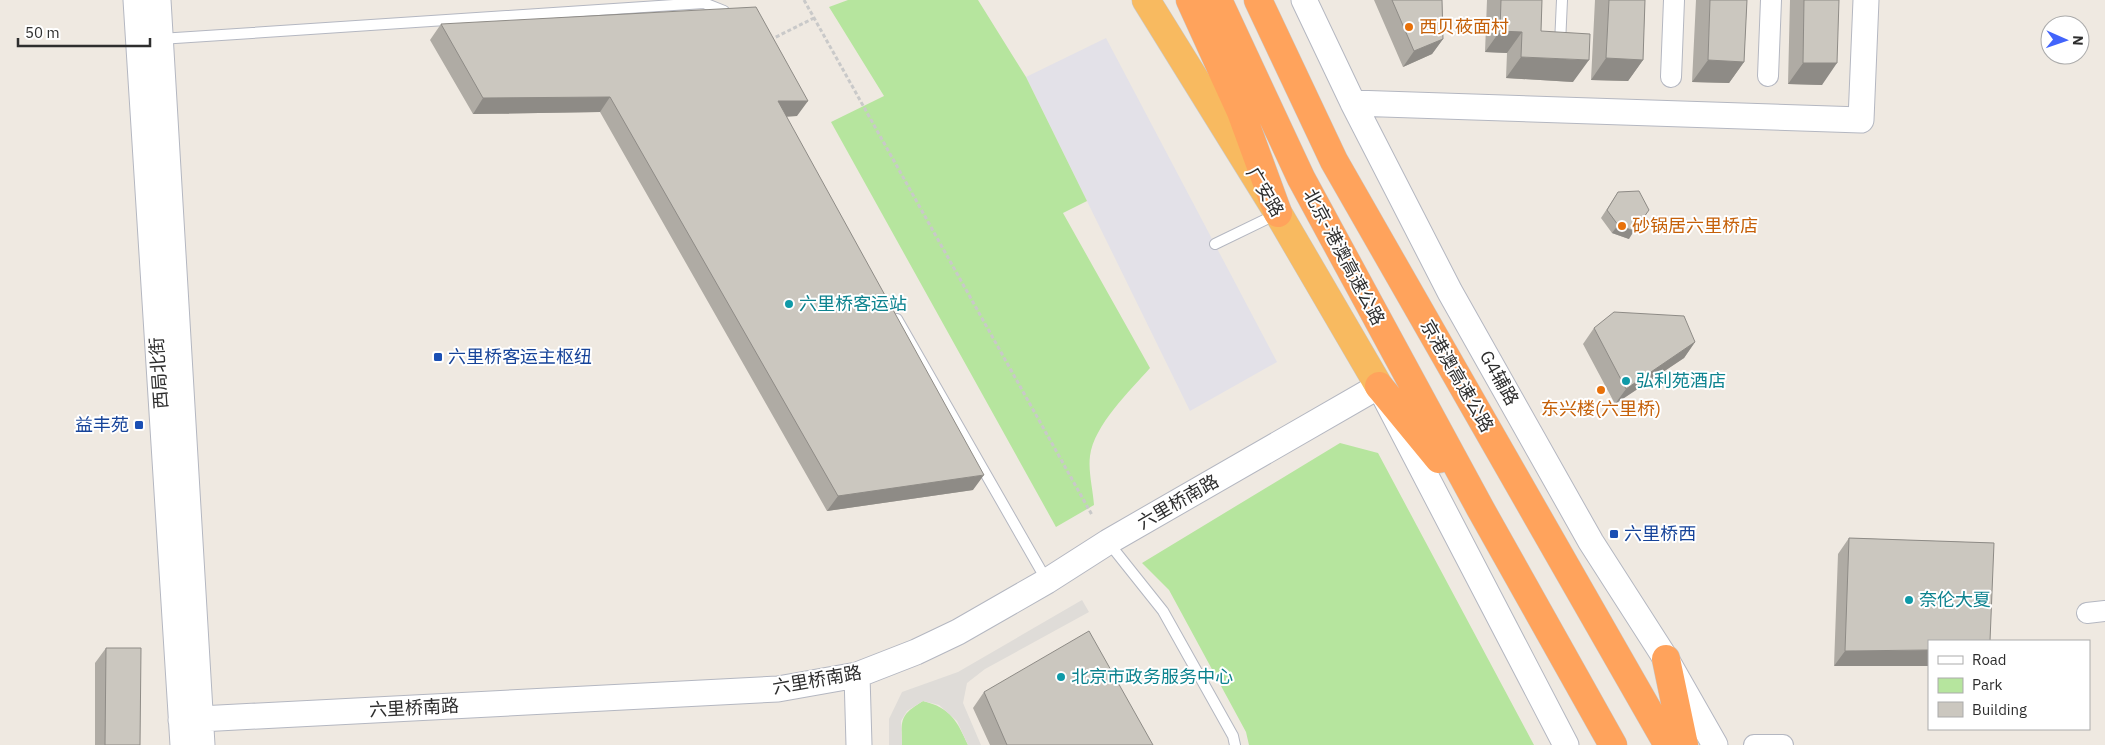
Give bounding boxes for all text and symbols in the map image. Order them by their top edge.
scale bar [18,15,150,47]
place label: 西贝莜面村 [1419,15,1509,38]
north arrow [2040,15,2090,65]
marker: 西贝莜面村 [1403,21,1415,33]
text: 50 m [25,23,60,42]
text: N [2069,35,2087,46]
street label: 广安路 [1242,163,1289,221]
street label: 北京-港澳高速公路 [1299,185,1390,329]
place label: 砂锅居六里桥店 [1632,214,1758,237]
marker: 砂锅居六里桥店 [1616,220,1628,232]
place label: 六里桥客运站 [799,292,907,315]
marker: 六里桥客运站 [783,298,795,310]
street label: 京港澳高速公路 [1416,315,1499,436]
street label: 西局北街 [145,336,172,410]
place label: 六里桥客运主枢纽 [448,345,592,368]
street label: G4辅路 [1475,346,1524,409]
marker: 六里桥客运主枢纽 [432,351,444,363]
place label: 弘利苑酒店 [1636,369,1726,392]
marker: 弘利苑酒店 [1620,375,1632,387]
marker: 东兴楼(六里桥) [1595,384,1607,396]
place label: 东兴楼(六里桥) [1541,397,1661,420]
place label: 益丰苑 [75,413,129,436]
marker: 益丰苑 [133,419,145,431]
street label: 六里桥南路 [1133,469,1222,534]
place label: 六里桥西 [1624,522,1696,545]
marker: 六里桥西 [1608,528,1620,540]
place label: 奈伦大夏 [1919,588,1991,611]
marker: 奈伦大夏 [1903,594,1915,606]
legend [1928,640,2090,730]
text: Road [1972,650,2007,669]
street label: 六里桥南路 [771,660,863,699]
place label: 北京市政务服务中心 [1071,665,1233,688]
marker: 北京市政务服务中心 [1055,671,1067,683]
text: Park [1972,675,2002,694]
street label: 六里桥南路 [368,694,460,721]
text: Building [1972,700,2027,719]

